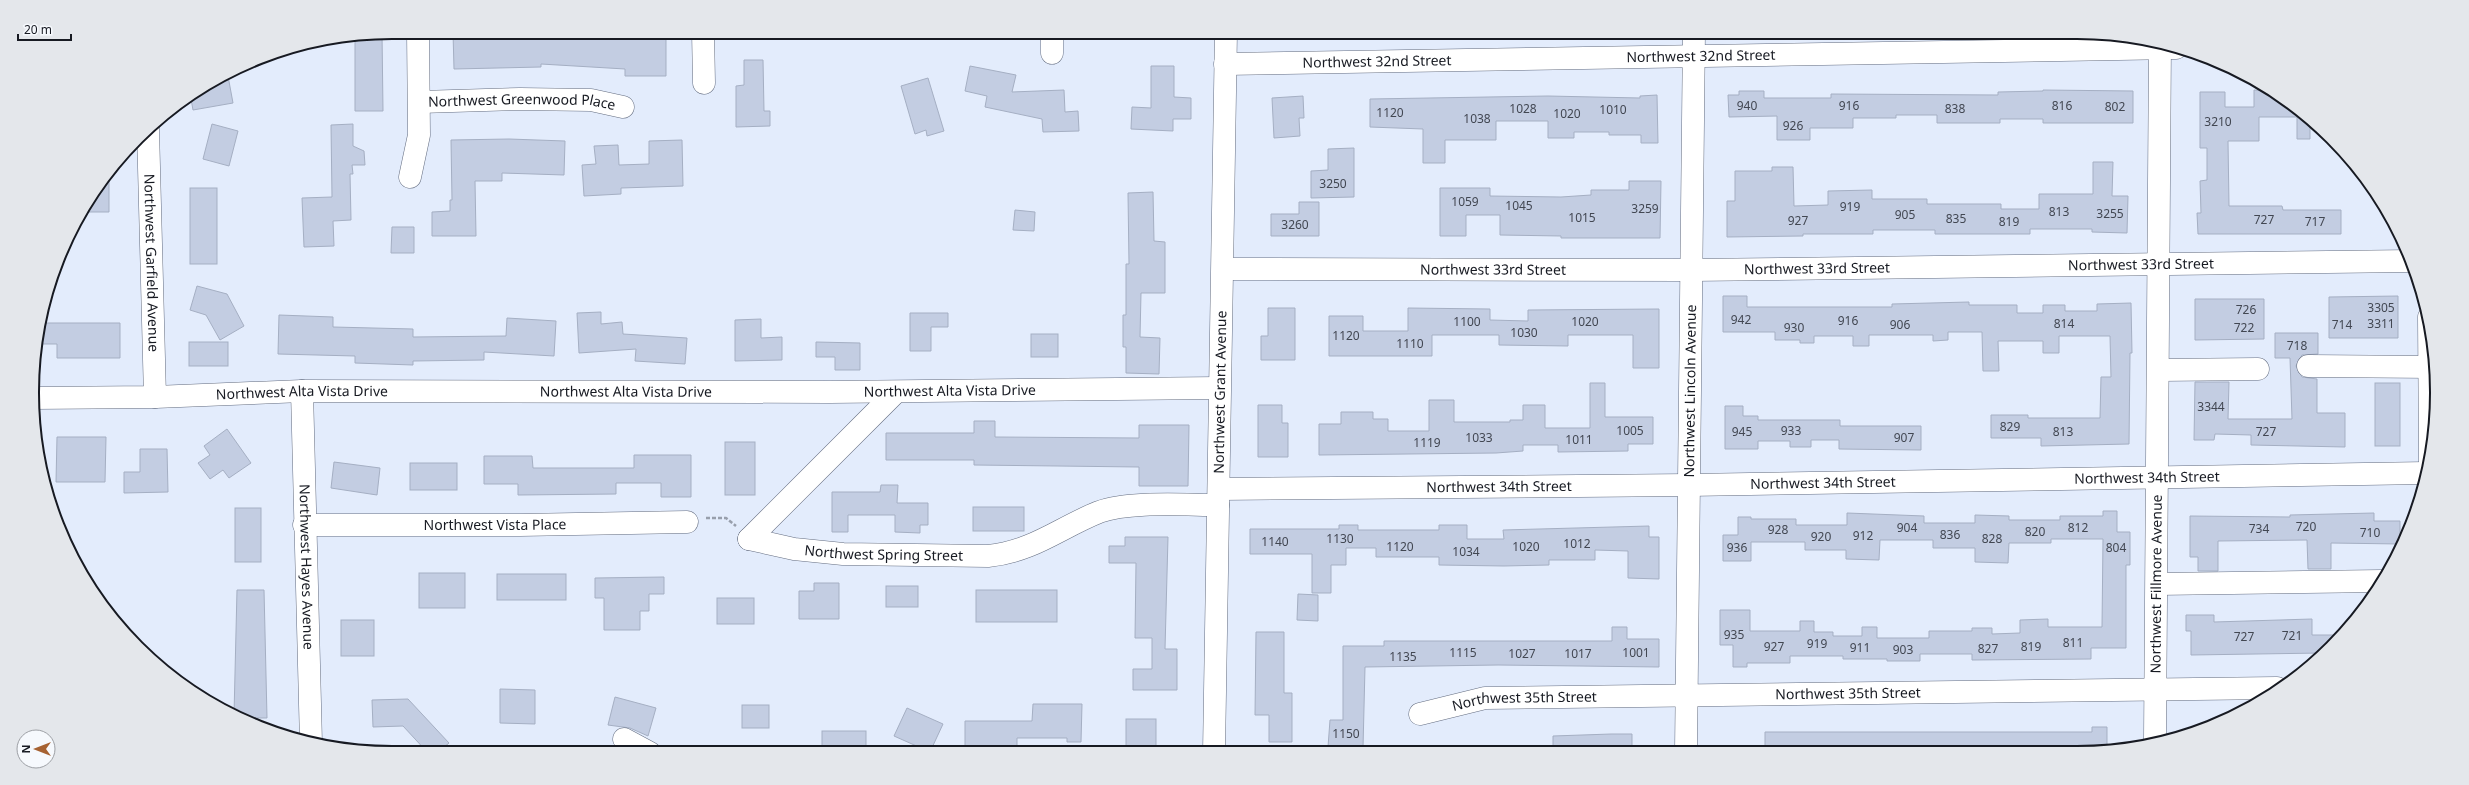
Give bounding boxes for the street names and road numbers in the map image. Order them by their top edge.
street label: Northwest 32nd Street [1626,45,1776,66]
street label: Northwest 32nd Street [1302,50,1452,72]
street label: Northwest Greenwood Place [428,89,618,114]
street label: Northwest Garfield Avenue [140,174,164,352]
street label: Northwest 33rd Street [2068,253,2214,274]
street label: Northwest 33rd Street [1744,258,1890,278]
street label: Northwest 33rd Street [1420,259,1566,279]
street label: Northwest Lincoln Avenue [1679,304,1700,478]
street label: Northwest Grant Avenue [1209,310,1230,474]
street label: Northwest Alta Vista Drive [864,380,1036,401]
street label: Northwest Alta Vista Drive [215,381,388,404]
street label: Northwest Alta Vista Drive [540,381,712,401]
street label: Northwest 34th Street [2074,466,2220,488]
street label: Northwest 34th Street [1750,472,1896,493]
street label: Northwest 34th Street [1426,476,1572,496]
street label: Northwest Hayes Avenue [295,484,319,650]
street label: Northwest Fillmore Avenue [2145,494,2166,674]
street label: Northwest Vista Place [424,514,567,534]
street label: Northwest Spring Street [804,540,963,565]
street label: Northwest 35th Street [1775,682,1921,703]
street label: Northwest 35th Street [1450,687,1597,715]

